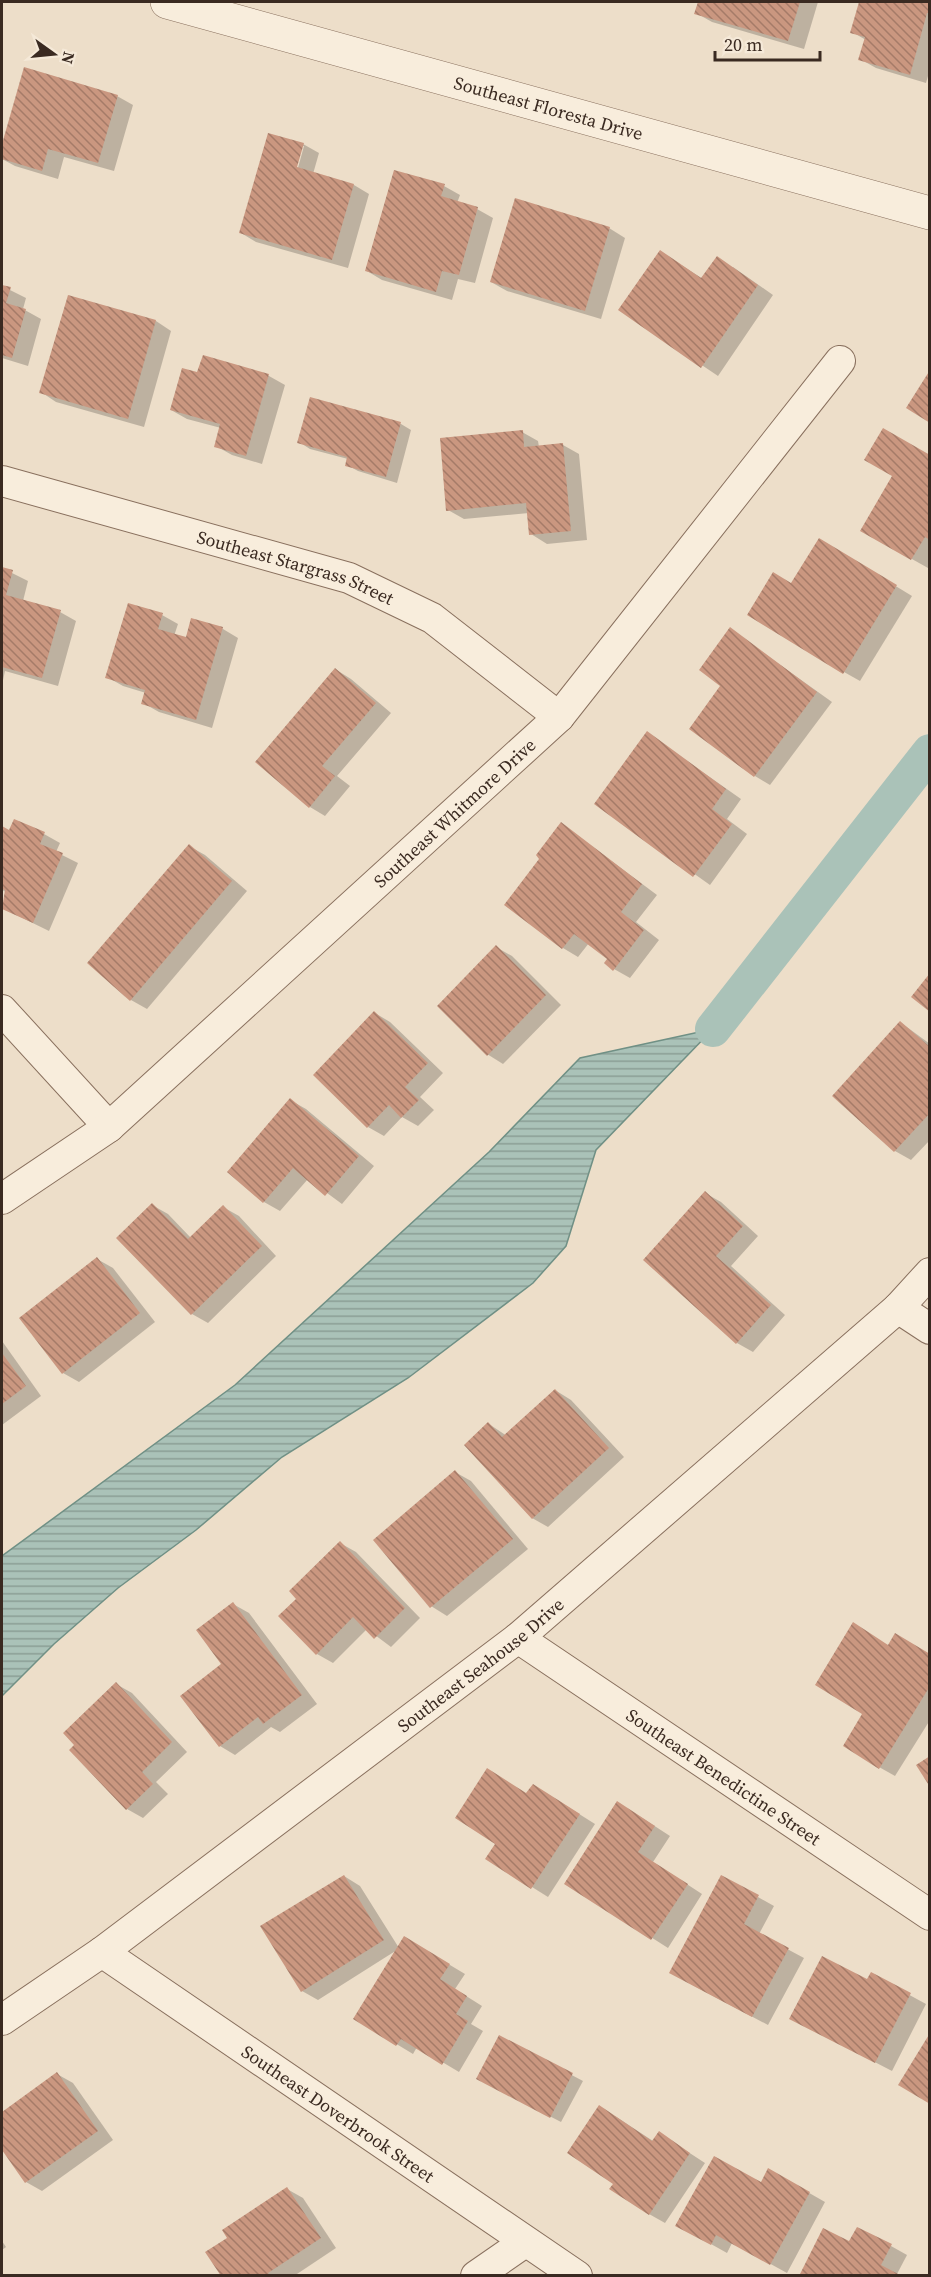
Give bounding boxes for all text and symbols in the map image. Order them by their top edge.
north arrow [24,24,84,84]
scale bar [715,24,820,62]
text: 20 m [724,32,762,57]
text: N [56,49,81,67]
street label: Southeast Floresta Drive [451,70,646,146]
street label: Southeast Stargrass Street [194,524,398,610]
street label: Southeast Whitmore Drive [368,732,541,893]
street label: Southeast Seahouse Drive [392,1592,569,1738]
street label: Southeast Benedictine Street [622,1702,826,1851]
street label: Southeast Doverbrook Street [237,2039,440,2188]

